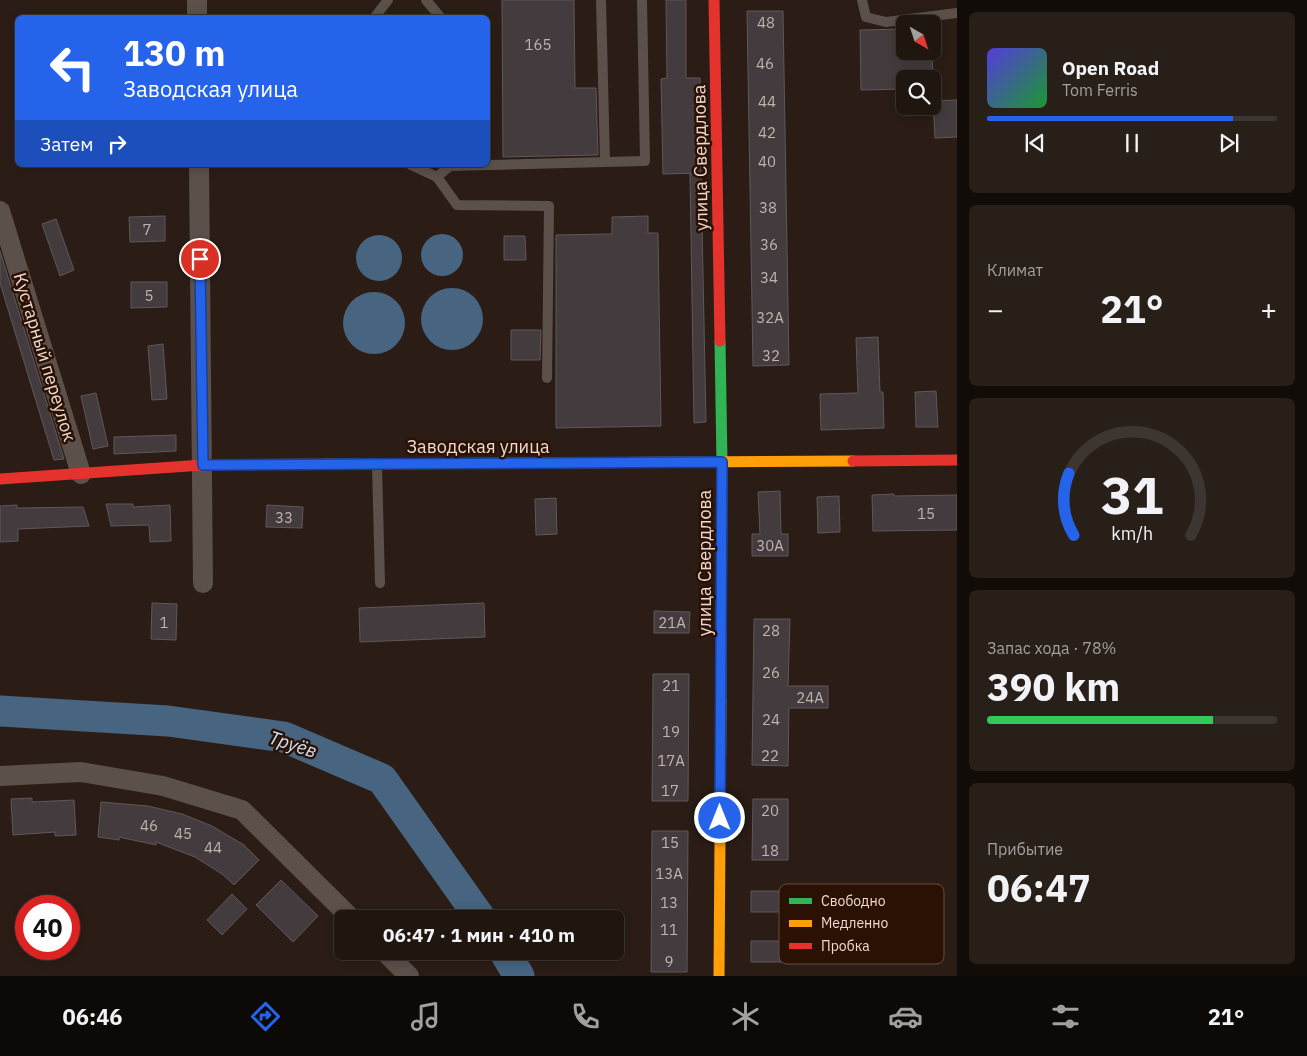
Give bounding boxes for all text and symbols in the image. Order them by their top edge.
house number: 48 [757,13,775,32]
north arrow [896,15,941,60]
map controls [896,15,941,115]
text: 130 m [123,30,226,76]
icon: left [40,35,105,100]
house number: 165 [524,35,552,54]
house number: 46 [756,54,774,73]
text: Open Road [1062,56,1159,80]
button: search [896,70,941,115]
text: Заводская улица [123,74,298,103]
text: Tom Ferris [1062,80,1138,100]
street label: улица Свердлова [687,84,713,231]
house number: 44 [758,92,776,111]
house number: 42 [758,123,776,142]
icon: previous [1021,129,1049,157]
icon: pause [1118,129,1146,157]
icon: next [1215,129,1243,157]
icon: right [103,130,131,158]
text: Затем [40,132,93,156]
house number: 40 [758,152,776,171]
house number: 38 [759,198,777,217]
house number: 7 [142,220,152,239]
house number: 36 [760,235,778,254]
pin [179,238,221,280]
icon: arrive [186,245,214,273]
text: Климат [987,260,1043,280]
house number: 34 [760,268,778,287]
street label: Кустарный переулок [8,270,82,444]
text: 21° [1100,284,1164,333]
house number: 5 [144,286,154,305]
text: − [987,291,1004,328]
text: + [1260,291,1277,328]
house number: 32А [756,308,784,327]
house number: 32 [762,346,780,365]
street label: Заводская улица [406,435,550,458]
text: 31 [1101,461,1163,528]
street label: улица Свердлова [693,489,716,636]
house number: 15 [917,504,935,523]
house number: 33 [275,508,293,527]
text: km/h [1111,522,1153,545]
house number: 30А [756,536,784,555]
house number: 1 [159,613,169,632]
house number: 21А [658,613,686,632]
house number: 28 [762,621,780,640]
text: Запас хода · 78% [987,638,1116,658]
text: 390 km [987,662,1120,711]
house number: 26 [762,663,780,682]
house number: 21 [662,676,680,695]
house number: 24А [796,688,824,707]
house number: 24 [762,710,780,729]
house number: 19 [662,722,680,741]
water label: Труёв [266,725,320,763]
house number: 22 [761,746,779,765]
house number: 17А [657,751,685,770]
house number: 17 [661,781,679,800]
position arrow [693,791,745,843]
house number: 20 [761,801,779,820]
house number: 46 [140,816,158,835]
house number: 45 [174,824,192,843]
house number: 15 [661,833,679,852]
house number: 44 [204,838,222,857]
text: Прибытие [987,839,1063,859]
house number: 18 [761,841,779,860]
text: 06:47 [987,863,1091,912]
house number: 13А [655,864,683,883]
legend [779,884,944,964]
text: Свободно [821,892,886,910]
house number: 13 [660,893,678,912]
speed limit sign: 40 [15,895,80,960]
text: Медленно [821,914,889,932]
house number: 11 [660,920,678,939]
text: 06:47 · 1 мин · 410 m [383,923,575,947]
text: Пробка [821,937,870,955]
house number: 9 [664,952,674,971]
icon: directions [248,999,283,1034]
icon: music [408,999,443,1034]
icon: phone [568,999,603,1034]
icon: climate [728,999,763,1034]
icon: car [888,999,923,1034]
icon: filters [1048,999,1083,1034]
text: 06:46 [63,1002,123,1031]
text: 21° [1208,1002,1244,1031]

